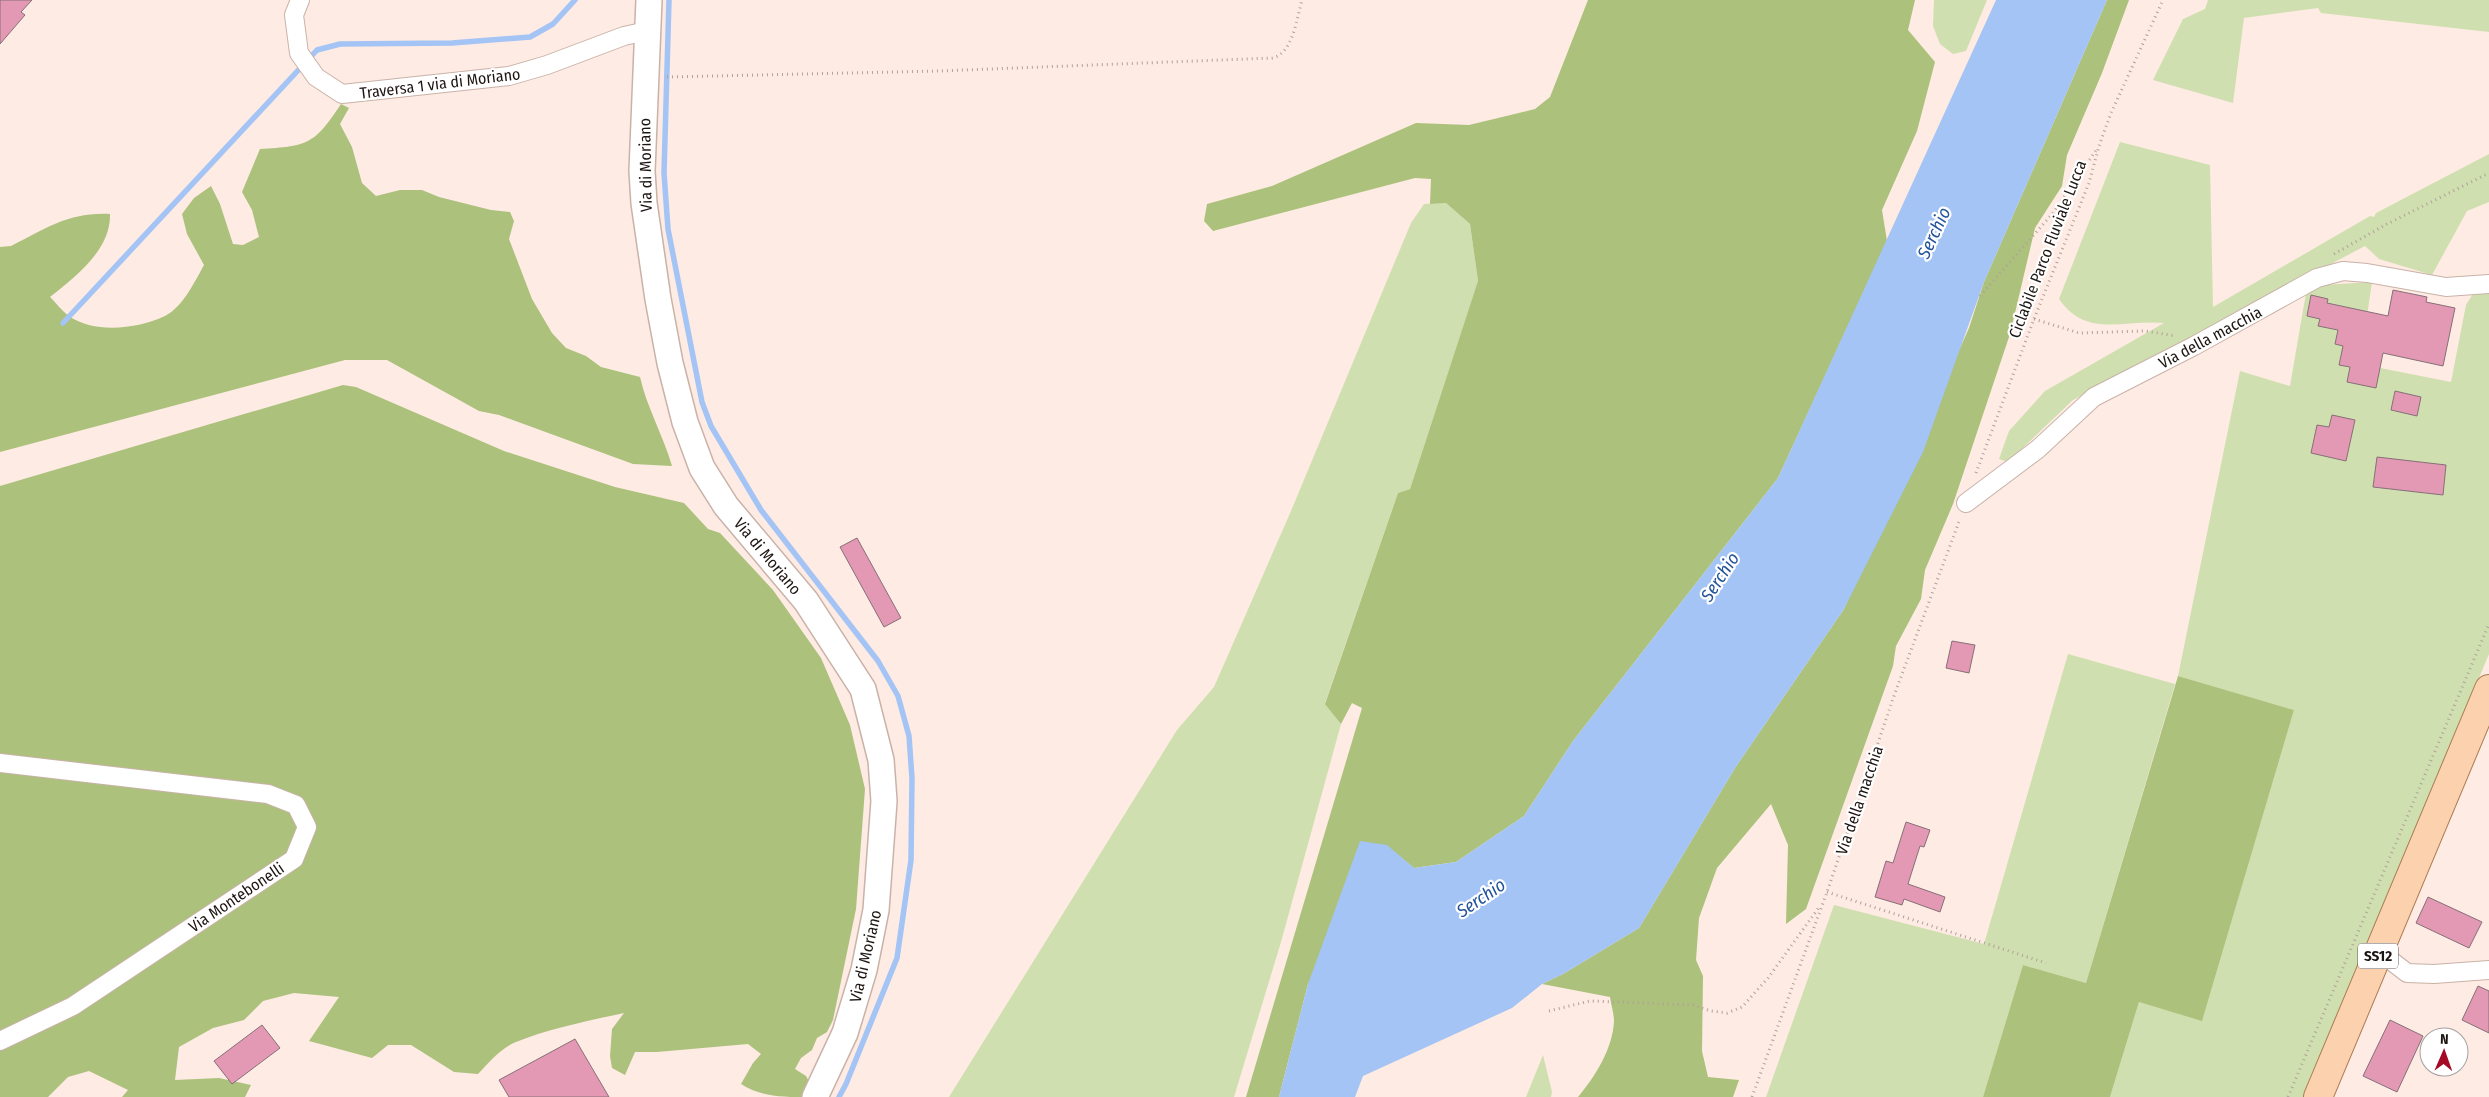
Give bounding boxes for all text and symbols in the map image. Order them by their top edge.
street label: Traversa 1 via di Moriano [359,64,521,103]
street label: Via di Moriano [635,118,656,212]
street label: Ciclabile Parco Fluviale Lucca [2005,157,2090,341]
water label: Serchio [1912,204,1955,263]
street label: Via della macchia [2155,302,2265,373]
street label: Via di Moriano [730,514,805,599]
water label: Serchio [1695,548,1744,607]
street label: Via della macchia [1832,743,1887,857]
street label: Via Montebonelli [185,859,287,936]
water label: Serchio [1452,874,1510,923]
street label: Via di Moriano [846,908,885,1004]
road number: SS12 [2358,944,2398,968]
north arrow [2419,1027,2469,1077]
text: N [2440,1031,2449,1048]

